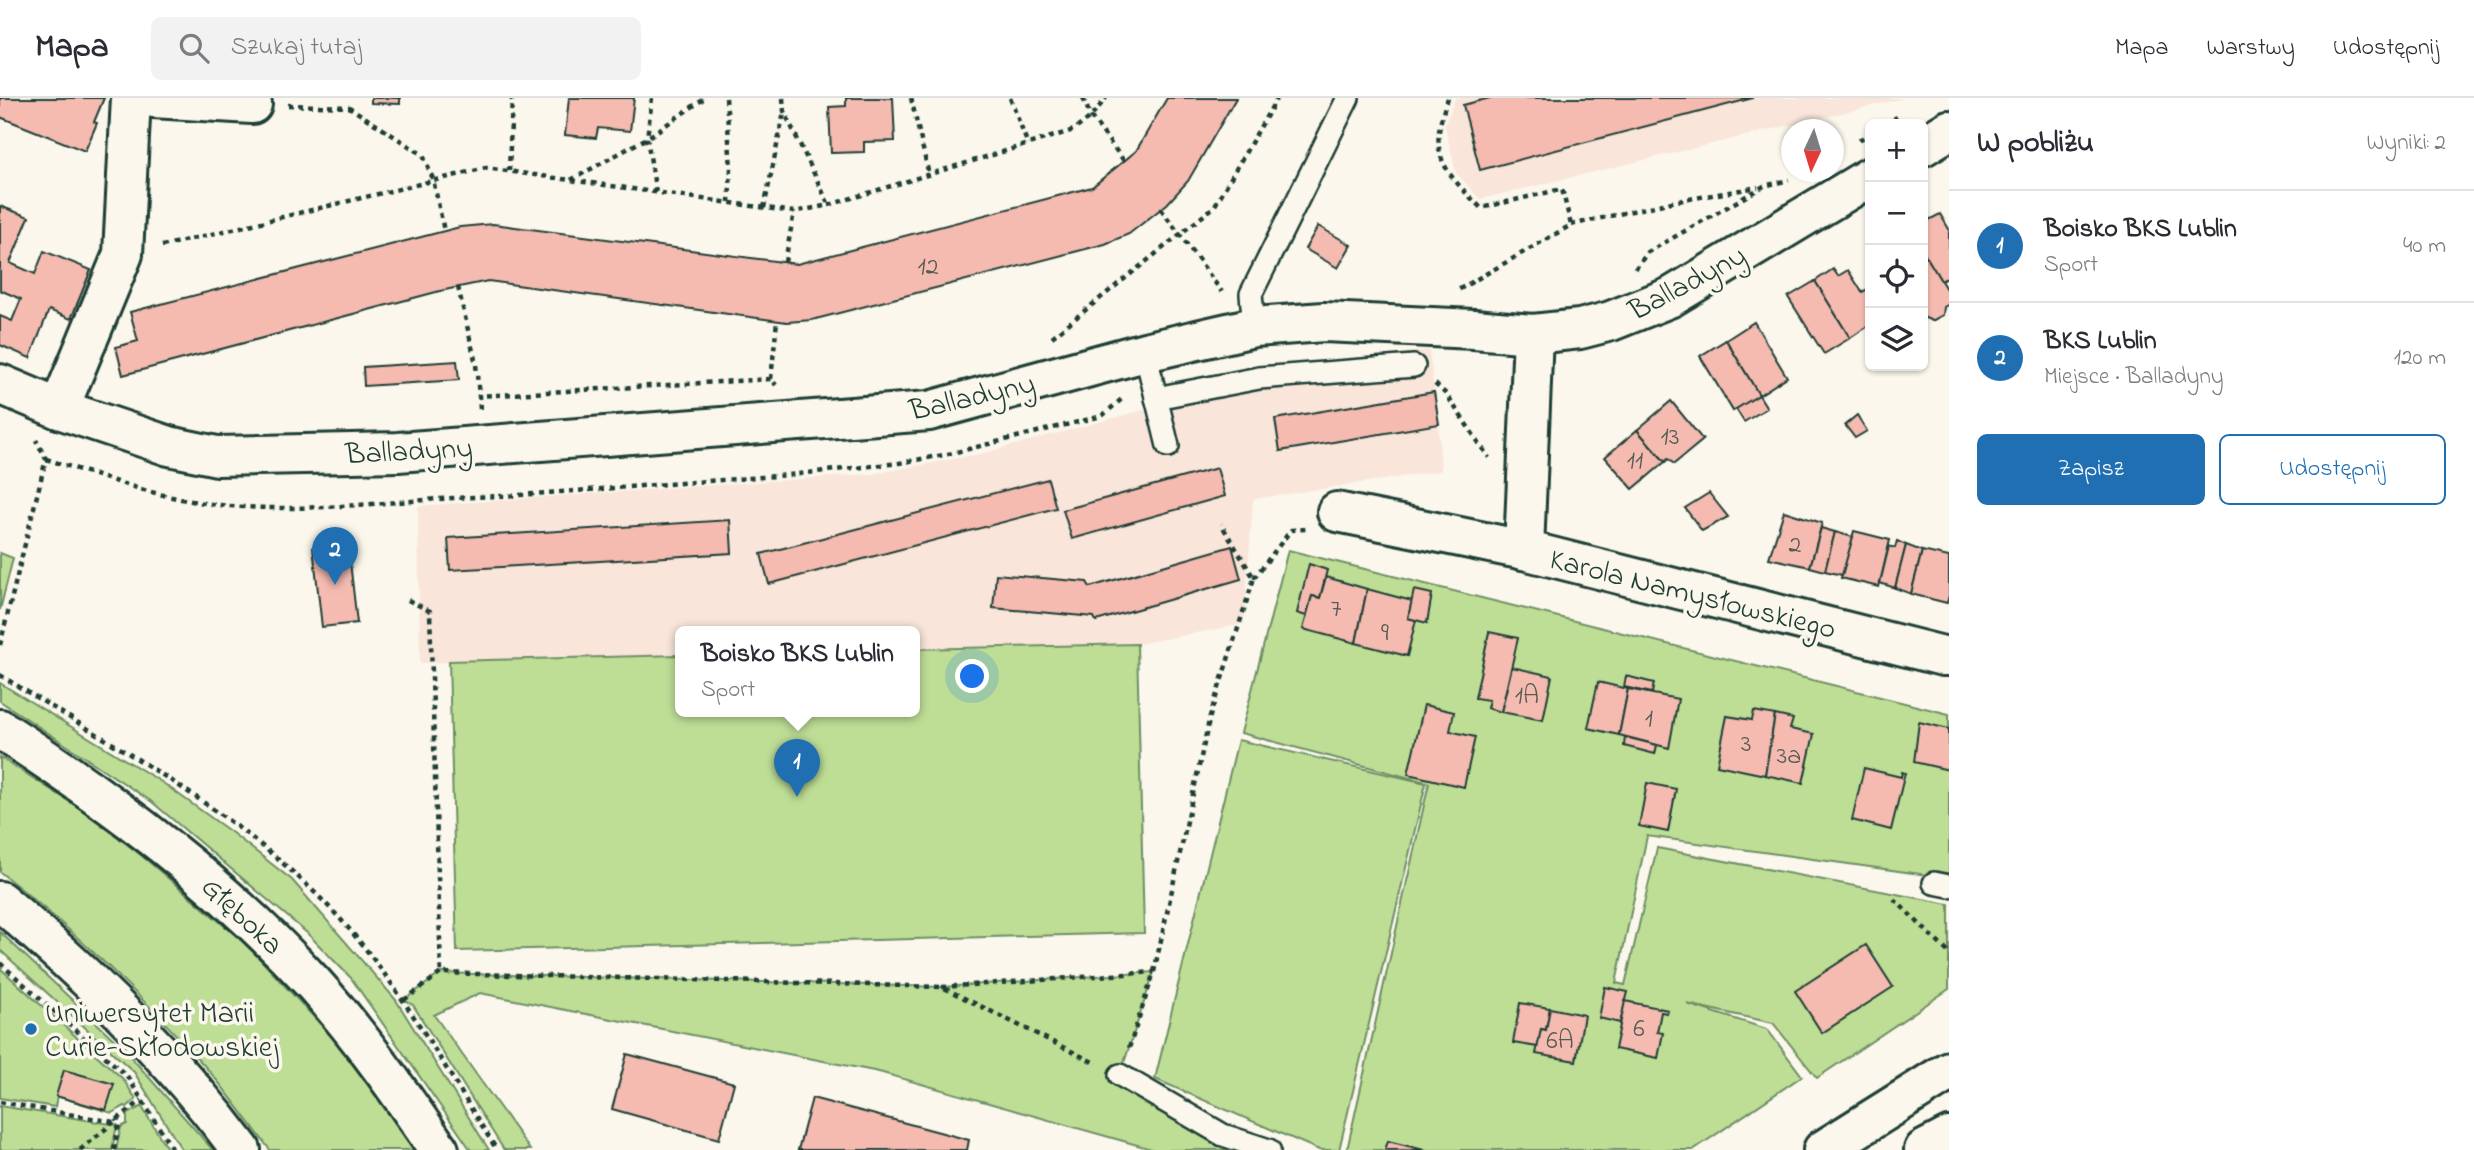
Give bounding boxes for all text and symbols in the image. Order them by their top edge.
search box [151,17,641,80]
text: Mapa [35,24,109,72]
icon: search [175,29,213,67]
text: Szukaj tutaj [231,29,362,67]
text: Mapa [2115,31,2168,66]
text: Warstwy [2206,31,2295,66]
text: Udostępnij [2333,31,2439,66]
north arrow [1781,119,1844,182]
map controls [1865,119,1928,371]
button: + [1865,119,1928,182]
text: W pobliżu [1977,122,2094,166]
text: Wyniki: 2 [2367,127,2446,160]
button: − [1865,182,1928,245]
text: Boisko BKS Lublin [2044,211,2237,249]
text: 1 [1996,230,2004,263]
text: 40 m [2403,230,2446,263]
street label: Balladyny [1621,235,1755,335]
button: locate [1865,245,1928,308]
house number: 12 [917,249,939,287]
text: Sport [2044,249,2098,282]
button: layers [1865,308,1928,371]
text: BKS Lublin [2044,323,2157,361]
text: 2 [1994,342,2006,375]
text: 120 m [2394,342,2446,375]
text: Miejsce · Balladyny [2044,361,2224,394]
street label: Balladyny [905,363,1040,435]
house number: 13 [1660,419,1680,457]
street label: Balladyny [343,428,474,478]
button: Zapisz [1977,434,2205,505]
button: Udostępnij [2219,434,2446,505]
house number: 11 [1627,443,1643,481]
pin: 2 [312,527,358,585]
house number: 2 [1789,527,1802,565]
street label: Karola Namysłowskiego [1545,539,1840,653]
house number: 7 [1331,591,1342,629]
house number: 9 [1381,615,1389,653]
popup [675,626,920,717]
text: Boisko BKS Lublin [701,636,894,674]
your location [955,659,989,693]
text: Sport [701,674,755,707]
house number: 1A [1515,678,1539,716]
house number: 1 [1645,701,1653,739]
house number: 3 [1741,726,1751,764]
house number: 3a [1777,738,1801,776]
pin: 1 [774,739,820,797]
street label: Głęboka [190,867,292,967]
place label: Uniwersytet Marii Curie-Skłodowskiej [45,993,279,1071]
house number: 6 [1633,1011,1645,1049]
marker: Uniwersytet Marii Curie-Skłodowskiej [23,1021,39,1037]
house number: 6A [1546,1023,1574,1061]

